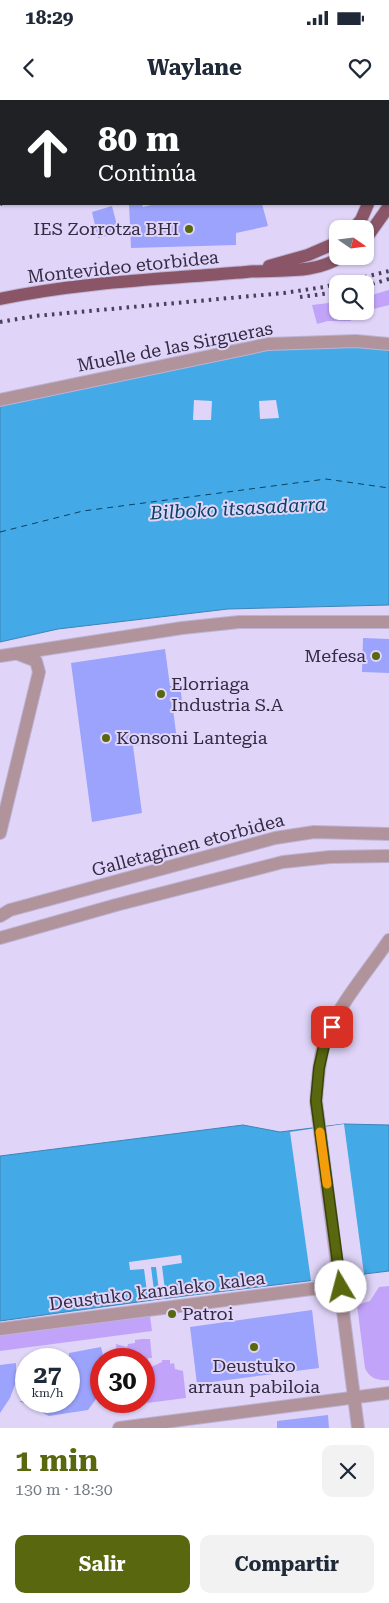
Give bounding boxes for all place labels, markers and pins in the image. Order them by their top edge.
place label: IES Zorrotza BHI [33,218,179,239]
marker: IES Zorrotza BHI [183,223,195,235]
place label: Mefesa [304,645,366,666]
marker: Mefesa [370,650,382,662]
place label: Elorriaga Industria S.A [171,673,284,715]
marker: Elorriaga Industria S.A [155,688,167,700]
place label: Konsoni Lantegia [116,727,268,748]
marker: Konsoni Lantegia [100,732,112,744]
pin [311,1006,353,1048]
place label: Patroi [182,1303,234,1324]
marker: Patroi [166,1308,178,1320]
marker: Deustuko arraun pabiloia [248,1341,260,1353]
place label: Deustuko arraun pabiloia [188,1355,320,1397]

